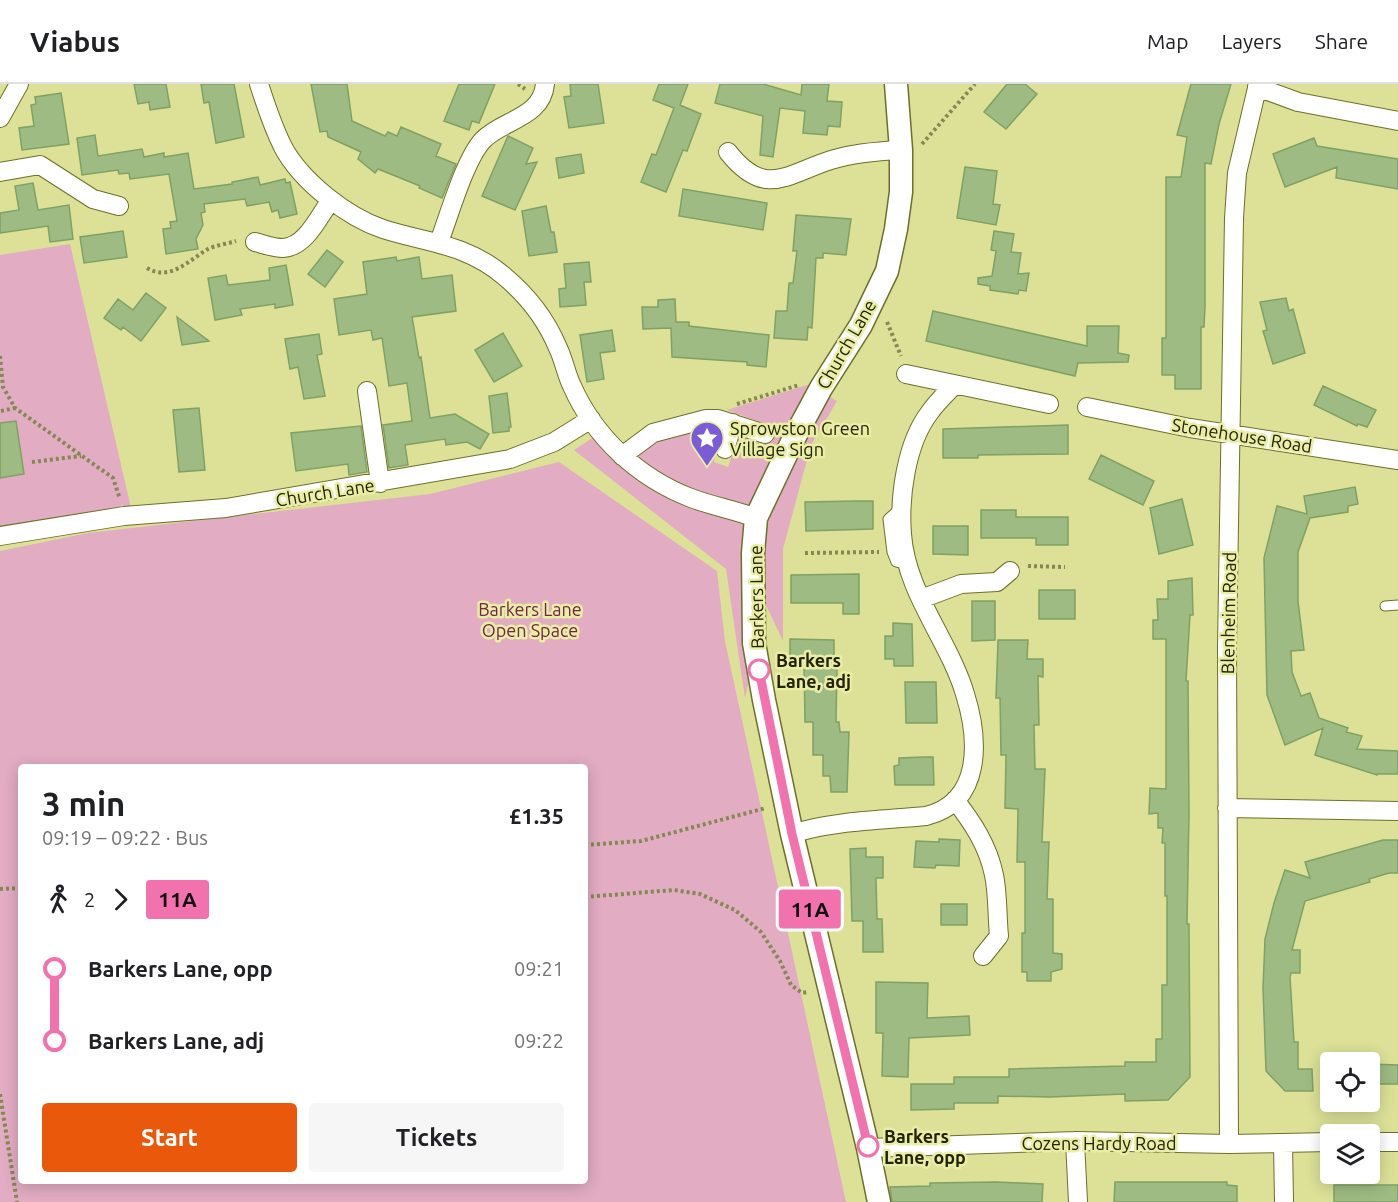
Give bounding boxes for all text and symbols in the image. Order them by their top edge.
text: Viabus [30,26,120,57]
text: Map [1147,29,1188,53]
text: Layers [1221,29,1282,53]
text: Share [1315,29,1368,53]
street label: Church Lane [812,296,880,392]
street label: Stonehouse Road [1170,414,1314,456]
place label: Sprowston Green Village Sign [730,418,870,459]
place icon: Sprowston Green Village Sign [689,420,725,467]
street label: Church Lane [274,474,376,510]
street label: Barkers Lane [745,545,767,649]
street label: Blenheim Road [1217,552,1239,674]
park label: Barkers Lane Open Space [478,599,582,640]
place label: Barkers Lane, adj [776,650,851,691]
marker: Barkers Lane, adj [748,659,770,681]
text: 3 min [42,785,125,822]
text: £1.35 [509,803,564,828]
text: 09:19 – 09:22 · Bus [42,826,208,849]
icon: walk [42,883,75,916]
icon: forward [104,883,137,916]
text: 11A [158,887,197,911]
text: 2 [84,888,95,911]
line badge: 11A [776,890,844,928]
text: 11A [791,897,829,921]
text: Barkers Lane, opp [88,956,273,981]
text: 09:21 [514,957,564,980]
text: Barkers Lane, adj [88,1028,264,1053]
text: 09:22 [514,1029,564,1052]
map controls [1320,1052,1380,1184]
button: locate [1320,1052,1380,1112]
button: Start [42,1103,297,1172]
button: Tickets [309,1103,564,1172]
button: layers [1320,1124,1380,1184]
place label: Barkers Lane, opp [884,1126,966,1167]
street label: Cozens Hardy Road [1021,1133,1177,1153]
marker: Barkers Lane, opp [857,1135,879,1157]

